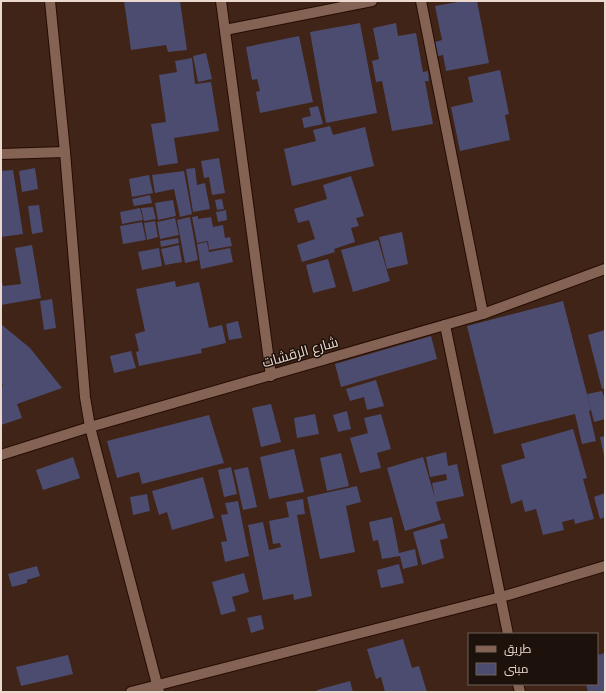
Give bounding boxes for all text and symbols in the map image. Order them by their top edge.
street label: شارع الرقشات [260,333,340,371]
legend [468,633,598,685]
text: طريق [504,641,532,656]
text: مبنى [504,661,529,676]

